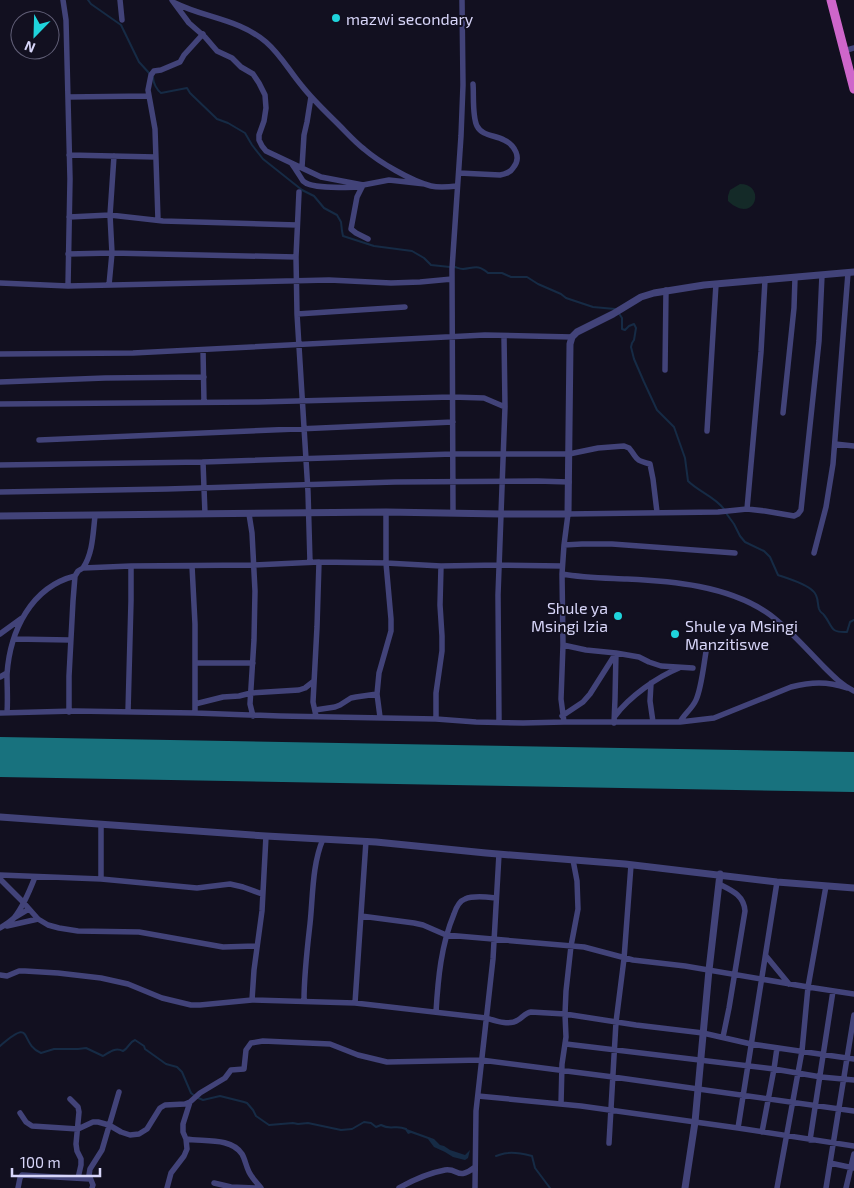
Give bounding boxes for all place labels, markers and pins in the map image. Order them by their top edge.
place label: mazwi secondary [346,9,474,28]
marker: mazwi secondary [330,12,342,24]
place label: Shule ya Msingi Izia [531,598,608,635]
marker: Shule ya Msingi Izia [612,610,624,622]
place label: Shule ya Msingi Manzitiswe [685,616,798,653]
marker: Shule ya Msingi Manzitiswe [669,628,681,640]

